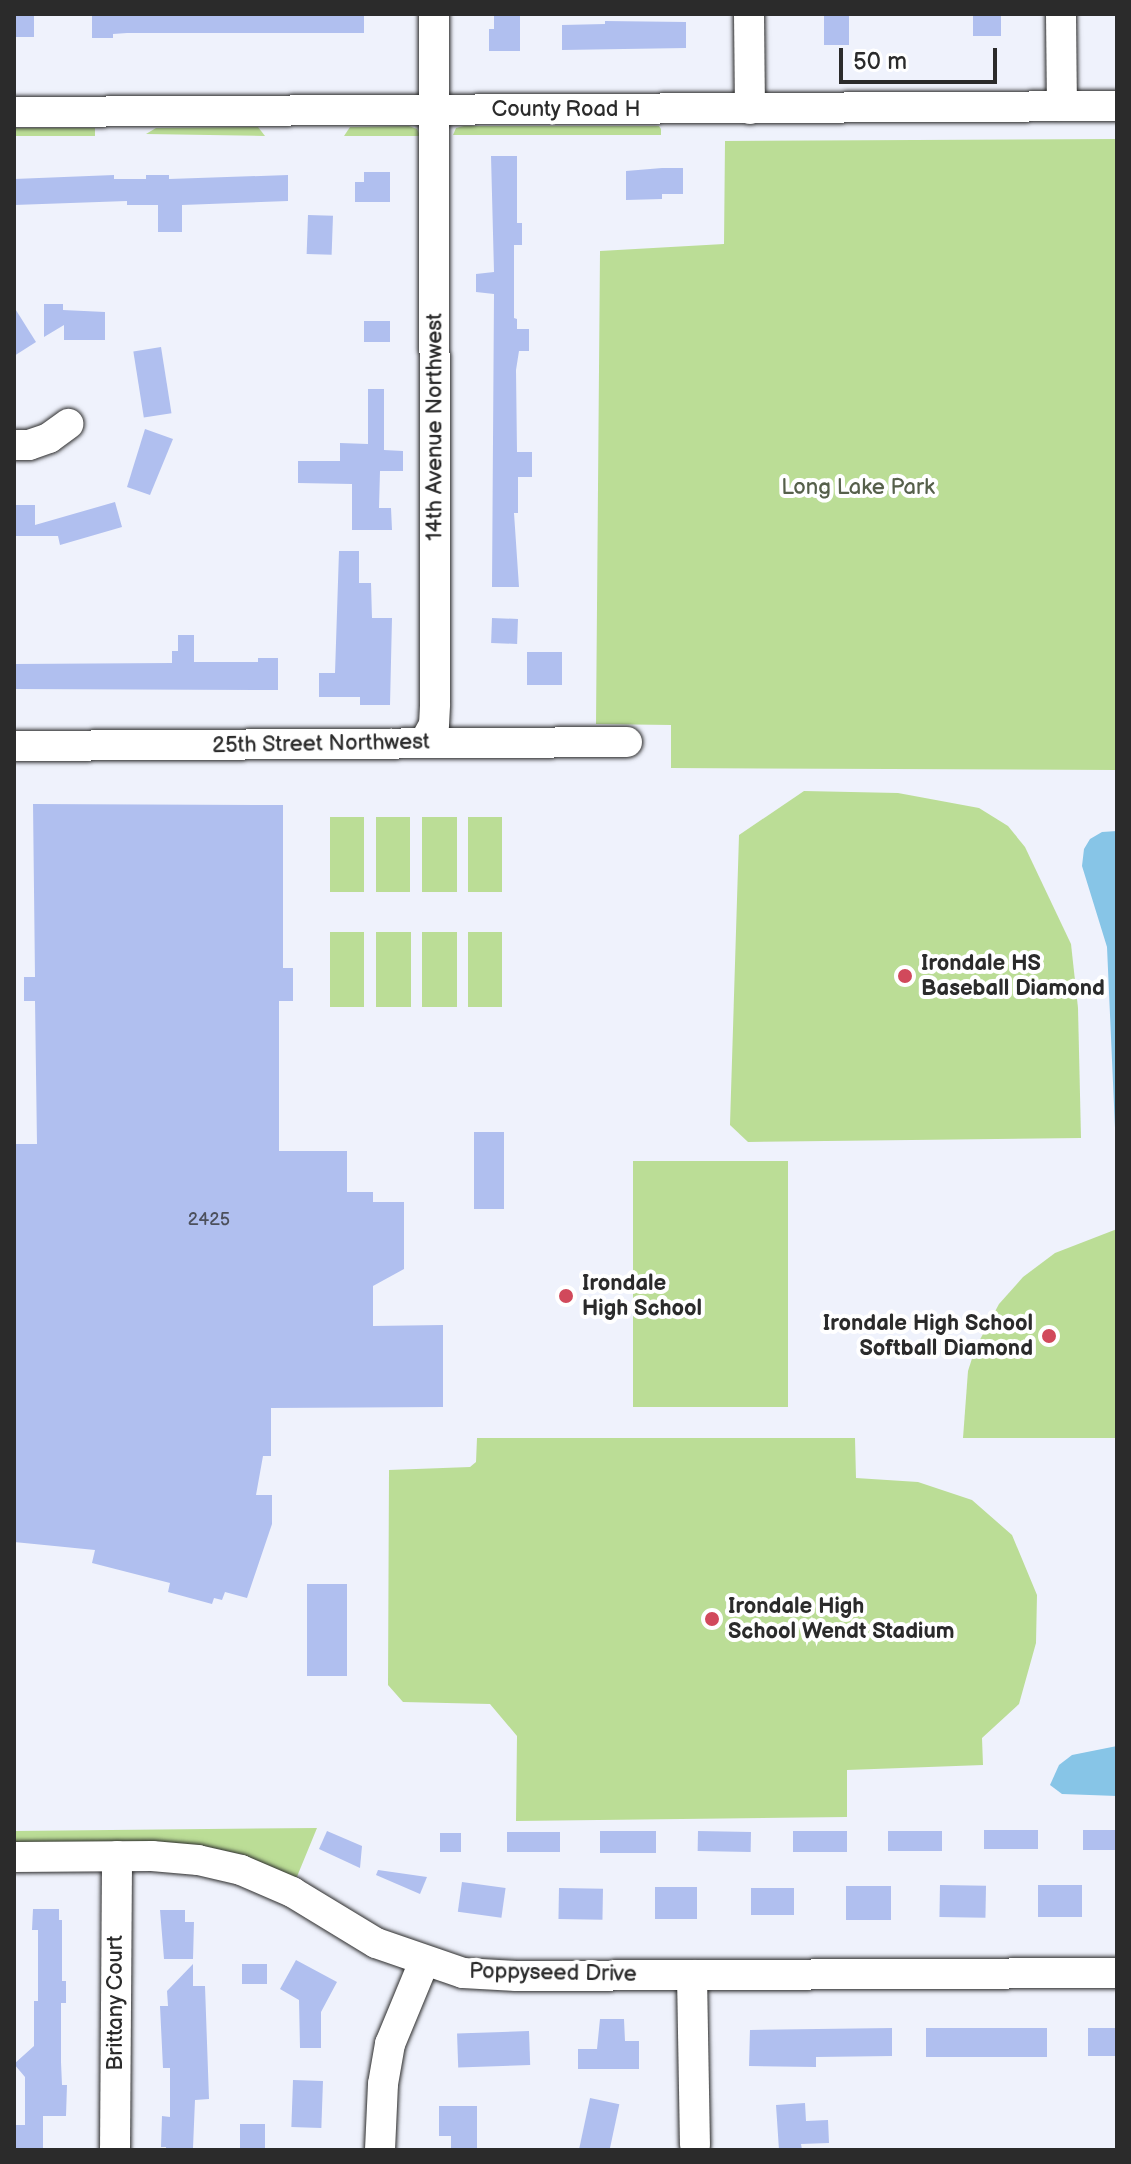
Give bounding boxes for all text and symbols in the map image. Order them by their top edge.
scale bar [843,32,1001,82]
text: 50 m [853,47,907,76]
street label: County Road H [491,97,641,123]
street label: 14th Avenue Northwest [422,313,448,541]
park label: Long Lake Park [781,475,935,501]
street label: 25th Street Northwest [212,729,430,759]
place label: Irondale HS Baseball Diamond [921,950,1105,1002]
marker: Irondale HS Baseball Diamond [896,967,914,985]
house number: 2425 [188,1209,230,1231]
place label: Irondale High School [582,1270,702,1322]
marker: Irondale High School [557,1287,575,1305]
place label: Irondale High School Softball Diamond [823,1310,1033,1362]
marker: Irondale High School Softball Diamond [1040,1327,1058,1345]
place label: Irondale High School Wendt Stadium [728,1593,955,1644]
marker: Irondale High School Wendt Stadium [703,1610,721,1628]
street label: Brittany Court [103,1935,129,2071]
street label: Poppyseed Drive [469,1958,637,1988]

